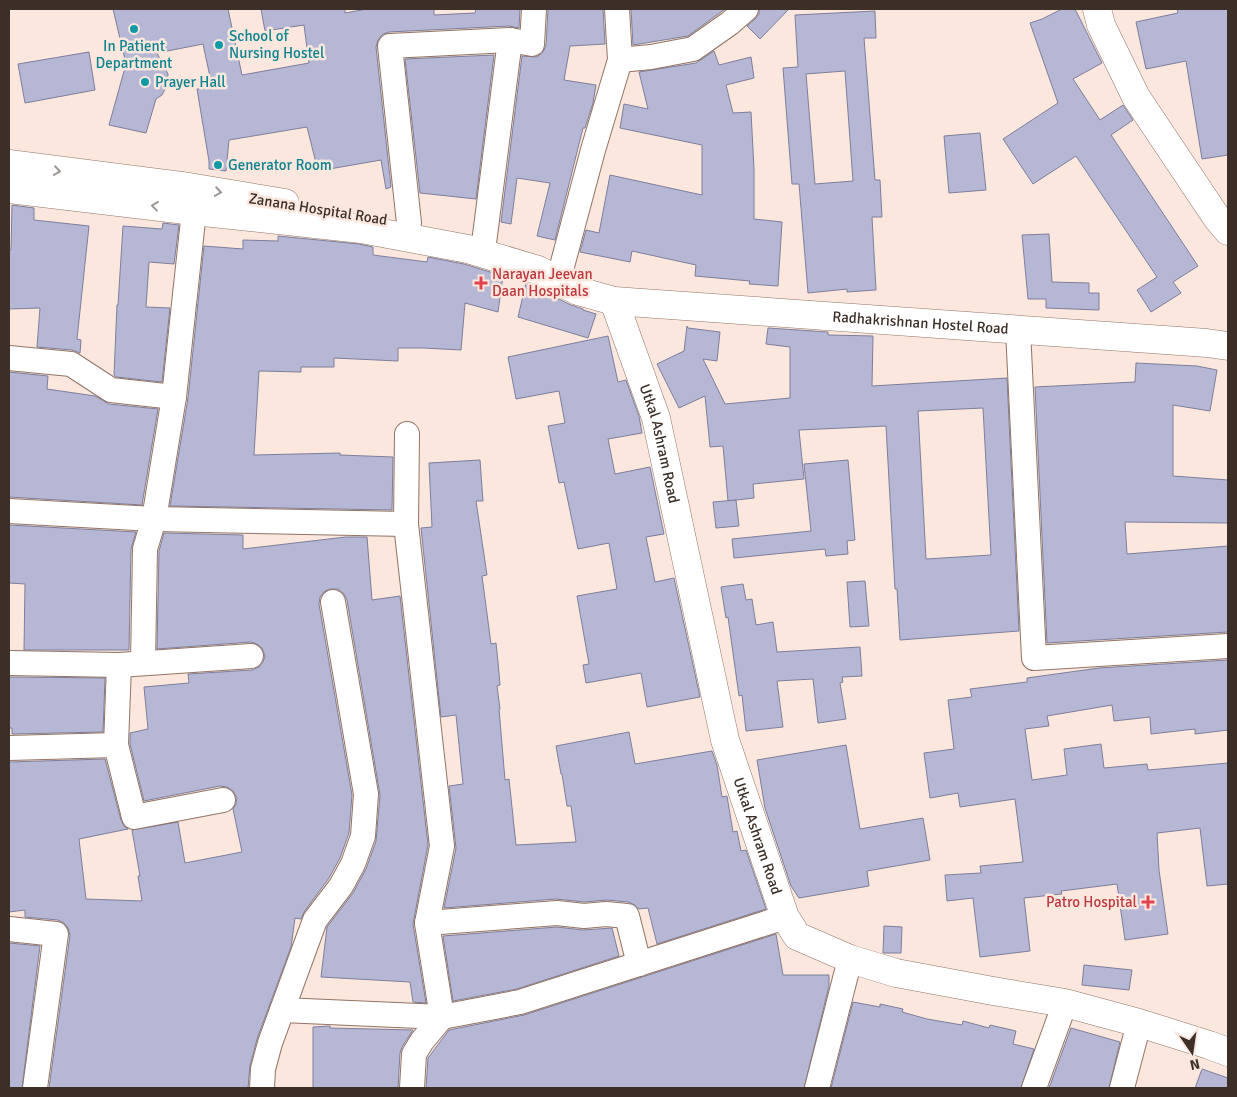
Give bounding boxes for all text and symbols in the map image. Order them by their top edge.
marker: In Patient Department [128,23,140,35]
place label: School of Nursing Hostel [229,27,324,62]
place label: In Patient Department [96,37,172,72]
marker: School of Nursing Hostel [213,39,225,51]
place label: Prayer Hall [155,73,226,91]
marker: Prayer Hall [139,76,151,88]
place label: Generator Room [228,156,332,174]
marker: Generator Room [212,159,224,171]
one-way arrow [53,165,61,175]
one-way arrow [214,187,222,197]
street label: Zanana Hospital Road [248,189,388,229]
one-way arrow [151,201,159,212]
place label: Narayan Jeevan Daan Hospitals [492,265,593,300]
marker: Narayan Jeevan Daan Hospitals [474,276,488,290]
street label: Radhakrishnan Hostel Road [832,307,1009,338]
street label: Utkal Ashram Road [636,381,683,505]
street label: Utkal Ashram Road [729,775,786,897]
place label: Patro Hospital [1046,893,1137,911]
marker: Patro Hospital [1141,895,1155,909]
north arrow [1167,1027,1217,1077]
text: N [1188,1055,1201,1074]

